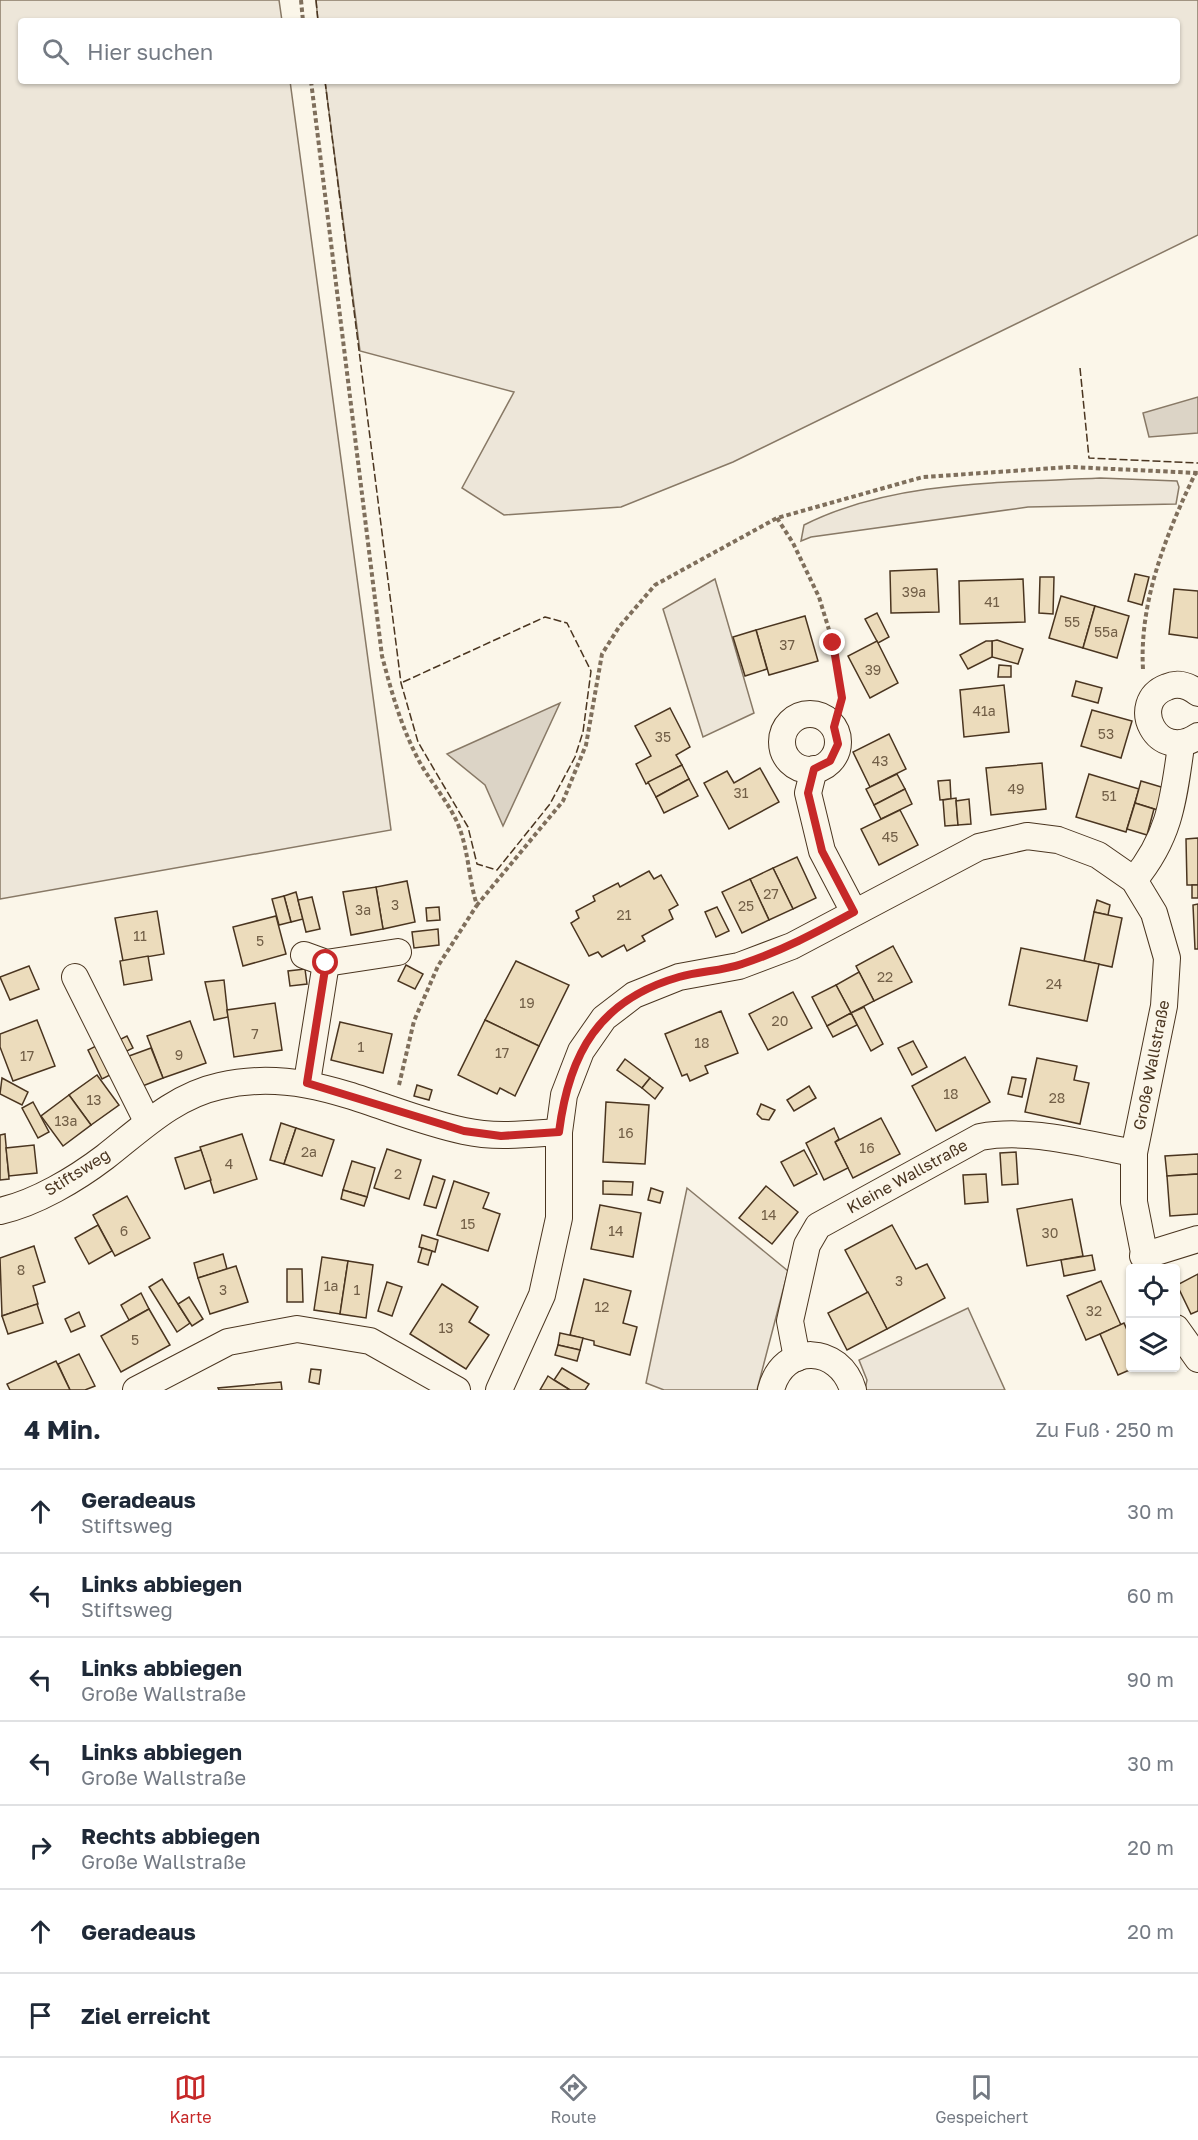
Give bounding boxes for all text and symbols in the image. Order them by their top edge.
search box [18,18,1180,84]
icon: search [39,35,72,68]
text: Hier suchen [87,38,213,65]
house number: 39a [902,583,926,600]
house number: 41 [984,593,1000,610]
house number: 55 [1064,613,1080,630]
house number: 55a [1094,623,1118,640]
route end [819,629,845,655]
house number: 37 [779,636,795,653]
house number: 39 [865,661,881,678]
house number: 41a [972,702,996,719]
house number: 53 [1098,725,1114,742]
house number: 35 [655,728,671,745]
house number: 43 [872,752,888,769]
house number: 49 [1007,780,1025,797]
house number: 31 [734,784,749,801]
house number: 51 [1102,787,1117,804]
house number: 45 [882,828,898,845]
house number: 27 [763,885,779,902]
house number: 3 [391,896,399,913]
house number: 25 [738,897,754,914]
house number: 3a [355,901,371,918]
house number: 21 [617,906,632,923]
house number: 11 [133,927,147,944]
house number: 5 [256,932,264,949]
route start [312,949,338,975]
house number: 22 [877,968,893,985]
house number: 24 [1046,975,1062,992]
house number: 19 [519,994,535,1011]
street label: Große Wallstraße [1129,998,1173,1132]
house number: 20 [772,1012,788,1029]
house number: 7 [251,1025,259,1042]
house number: 18 [694,1034,710,1051]
house number: 1 [358,1038,365,1055]
house number: 17 [495,1044,509,1061]
house number: 9 [175,1046,183,1063]
house number: 17 [20,1047,34,1064]
house number: 18 [943,1085,959,1102]
house number: 28 [1049,1089,1065,1106]
house number: 13 [87,1091,101,1108]
house number: 13a [55,1112,77,1129]
house number: 16 [618,1124,634,1141]
street label: Kleine Wallstraße [843,1135,971,1217]
house number: 16 [859,1139,875,1156]
house number: 2a [301,1143,317,1160]
street label: Stiftsweg [41,1144,113,1200]
house number: 4 [225,1155,233,1172]
house number: 2 [394,1165,402,1182]
house number: 14 [761,1206,777,1223]
house number: 15 [461,1215,475,1232]
house number: 6 [120,1222,128,1239]
house number: 14 [608,1222,624,1239]
house number: 30 [1042,1224,1058,1241]
house number: 8 [17,1261,25,1278]
map controls [1126,1264,1180,1372]
button: locate [1126,1264,1180,1318]
house number: 3 [895,1272,903,1289]
house number: 1a [324,1277,338,1294]
house number: 3 [219,1281,227,1298]
house number: 1 [354,1281,361,1298]
house number: 12 [595,1298,609,1315]
house number: 32 [1086,1302,1102,1319]
button: layers [1126,1318,1180,1372]
house number: 13 [439,1319,453,1336]
house number: 5 [131,1331,139,1348]
text: 4 Min. [24,1414,101,1445]
text: Zu Fuß · 250 m [1035,1417,1174,1441]
text: Geradeaus [81,1486,196,1513]
icon: ahead [24,1495,57,1528]
text: 30 m [1127,1499,1174,1523]
text: Stiftsweg [81,1513,173,1537]
text: Links abbiegen [81,1570,242,1597]
icon: left [24,1579,57,1612]
text: 60 m [1127,1583,1174,1607]
text: Stiftsweg [81,1597,173,1621]
text: Links abbiegen [81,1654,242,1681]
icon: left [24,1663,57,1696]
text: 90 m [1127,1667,1174,1691]
text: Große Wallstraße [81,1681,246,1705]
text: Links abbiegen [81,1738,242,1765]
icon: left [24,1747,57,1780]
text: 30 m [1127,1751,1174,1775]
text: Große Wallstraße [81,1765,246,1789]
text: Rechts abbiegen [81,1822,260,1849]
icon: right [24,1831,57,1864]
text: 20 m [1127,1835,1174,1859]
text: Große Wallstraße [81,1849,246,1873]
icon: ahead [24,1915,57,1948]
text: Geradeaus [81,1918,196,1945]
text: 20 m [1127,1919,1174,1943]
icon: arrive [24,1999,57,2032]
text: Ziel erreicht [81,2002,210,2029]
tab: Karte [169,2071,212,2127]
tab: Route [551,2071,596,2127]
tab: Gespeichert [935,2071,1028,2127]

